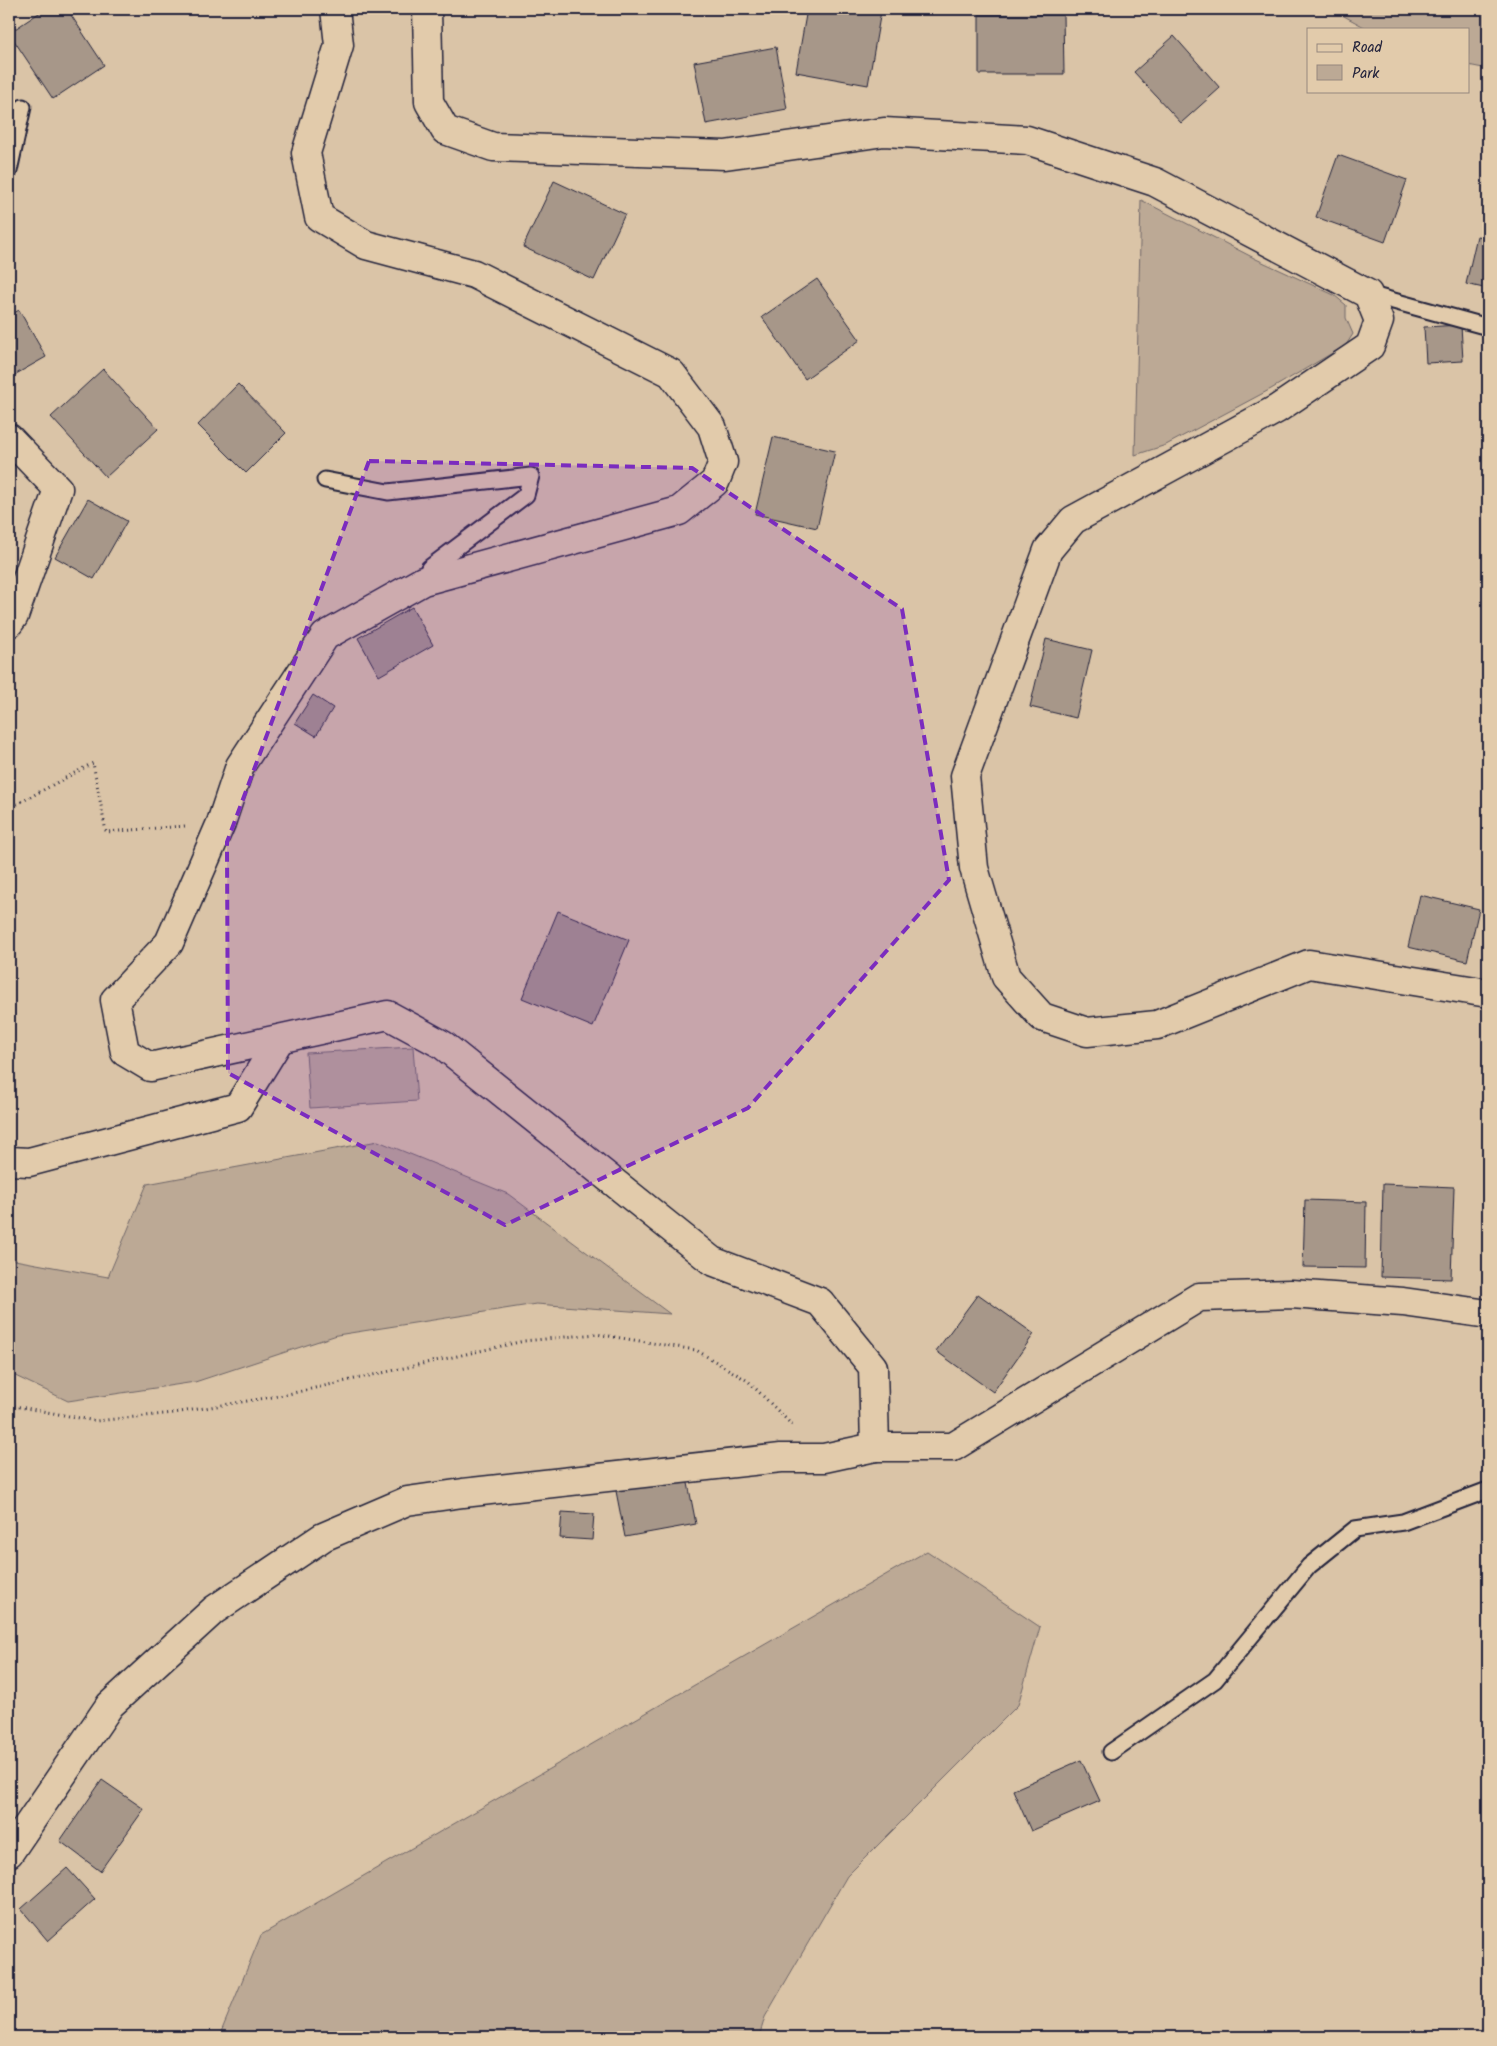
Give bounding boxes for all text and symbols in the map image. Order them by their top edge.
legend [1307,28,1470,92]
text: Road [1352,36,1383,60]
text: Park [1352,62,1380,86]

